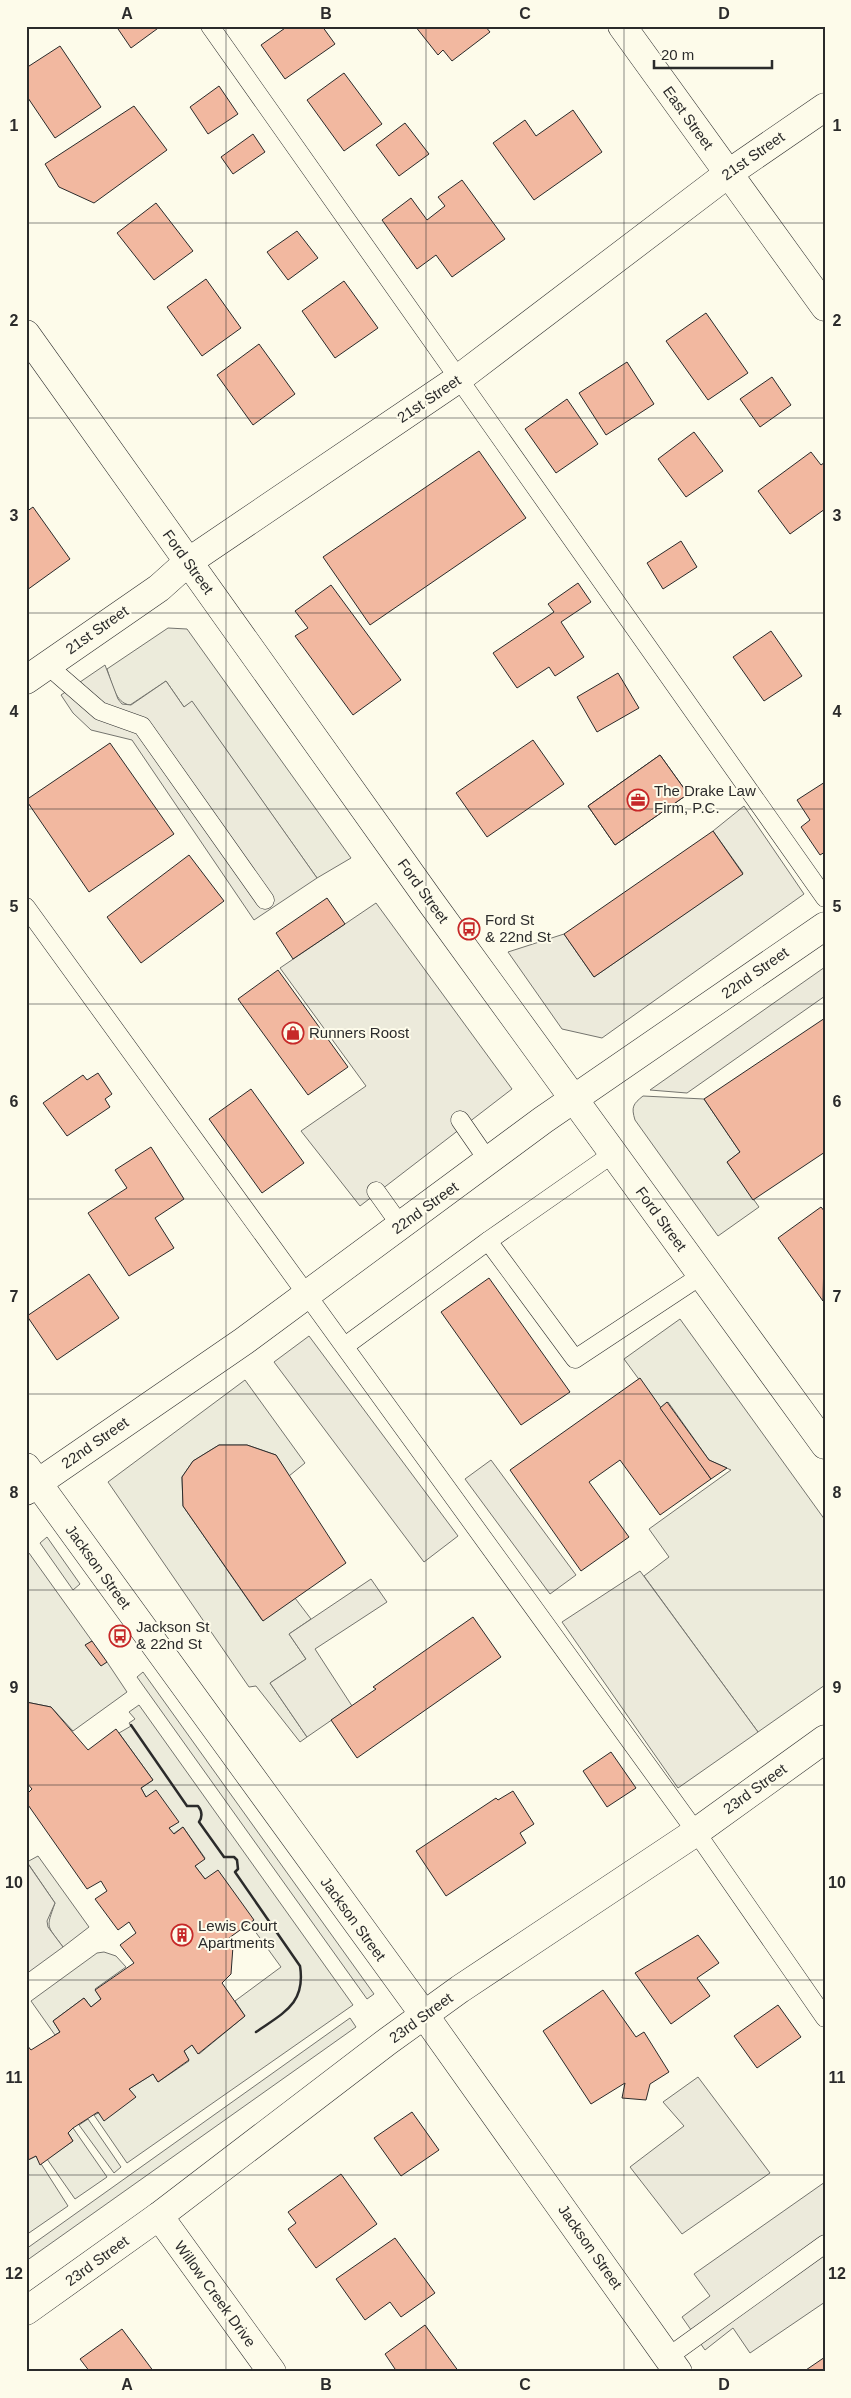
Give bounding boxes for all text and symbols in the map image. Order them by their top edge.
text: A [121,5,133,22]
text: B [320,5,332,22]
text: C [519,5,531,22]
text: D [718,5,730,22]
scale bar [654,38,771,70]
text: 20 m [661,46,694,63]
street label: East Street [660,83,718,153]
text: 1 [10,117,19,134]
text: 1 [833,117,842,134]
street label: 21st Street [718,127,788,183]
text: 2 [10,312,19,329]
text: 2 [833,312,842,329]
street label: 21st Street [394,371,464,426]
text: 3 [10,507,19,524]
text: 3 [833,507,842,524]
street label: Ford Street [159,526,218,598]
street label: 21st Street [62,601,132,657]
text: 4 [10,703,19,720]
text: 4 [833,703,842,720]
place label: The Drake Law Firm, P.C. [654,782,756,816]
office icon: The Drake Law Firm, P.C. [626,788,650,812]
street label: Ford Street [394,855,453,927]
text: 5 [10,898,19,915]
text: 5 [833,898,842,915]
place label: Ford St & 22nd St [485,911,552,945]
bus stop icon: Ford St & 22nd St [457,917,481,941]
street label: 22nd Street [718,943,792,1002]
shop icon: Runners Roost [281,1021,305,1045]
place label: Runners Roost [309,1024,410,1041]
text: 6 [10,1093,19,1110]
text: 6 [833,1093,842,1110]
street label: 22nd Street [388,1177,462,1237]
street label: Ford Street [632,1183,691,1255]
text: 7 [10,1288,19,1305]
text: 7 [833,1288,842,1305]
street label: 22nd Street [58,1413,132,1472]
text: 8 [10,1484,19,1501]
text: 8 [833,1484,842,1501]
street label: Jackson Street [62,1522,135,1613]
place label: Jackson St & 22nd St [136,1618,210,1652]
bus stop icon: Jackson St & 22nd St [108,1624,132,1648]
text: 9 [10,1679,19,1696]
text: 9 [833,1679,842,1696]
street label: 23rd Street [720,1759,790,1817]
text: 10 [5,1874,23,1891]
street label: Jackson Street [317,1874,390,1965]
text: 10 [828,1874,846,1891]
place label: Lewis Court Apartments [198,1917,278,1951]
building icon: Lewis Court Apartments [170,1923,194,1947]
street label: 23rd Street [386,1988,456,2046]
text: 11 [6,2069,23,2086]
text: 11 [829,2069,846,2086]
street label: Jackson Street [555,2201,626,2293]
street label: 23rd Street [62,2231,132,2289]
street label: Willow Creek Drive [171,2237,260,2350]
text: 12 [5,2265,23,2282]
text: 12 [828,2265,846,2282]
text: A [121,2376,133,2393]
text: B [320,2376,332,2393]
text: C [519,2376,531,2393]
text: D [718,2376,730,2393]

